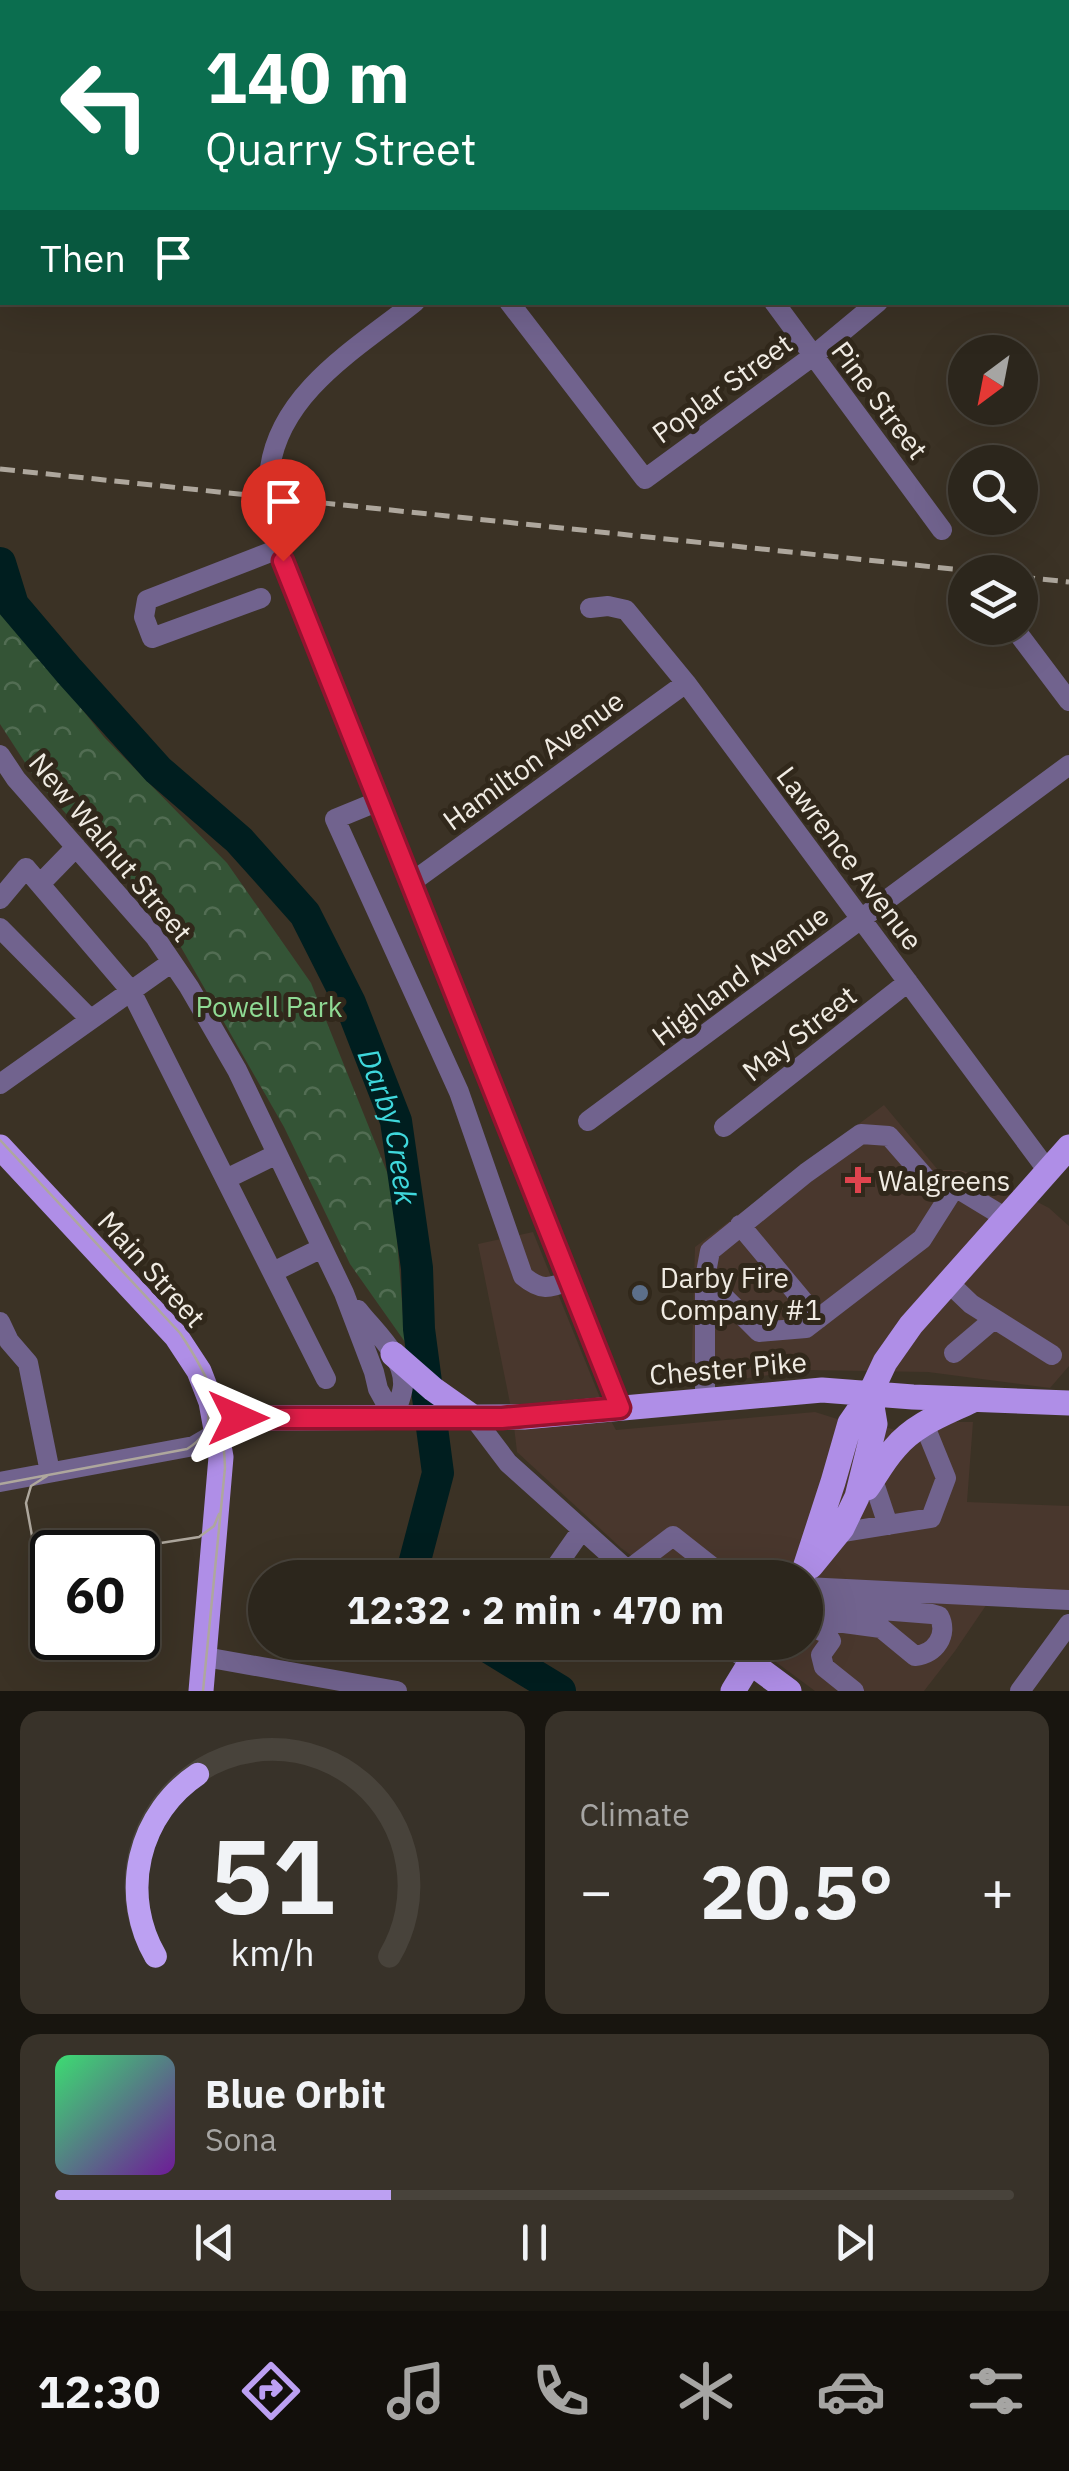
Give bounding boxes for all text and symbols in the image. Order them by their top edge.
text: 140 m [205,31,410,122]
icon: left [40,40,170,170]
text: Quarry Street [205,119,476,177]
icon: arrive [146,230,201,285]
text: Then [40,233,126,282]
street label: Poplar Street [645,325,799,451]
street label: Pine Street [823,333,937,467]
north arrow [948,335,1038,425]
map controls [948,335,1038,645]
button: search [948,445,1038,535]
pin [241,459,326,562]
icon: arrive [256,474,311,529]
button: layers [948,555,1038,645]
street label: Hamilton Avenue [435,682,631,838]
street label: New Walnut Street [21,745,201,949]
street label: Lawrence Avenue [769,759,931,957]
street label: Highland Avenue [644,896,836,1054]
street label: May Street [734,977,864,1089]
park label: Powell Park [195,988,343,1025]
water label: Darby Creek [350,1042,427,1208]
place label: Walgreens [878,1162,1010,1199]
marker: Walgreens [847,1169,869,1191]
street label: Main Street [90,1203,214,1335]
place label: Darby Fire Company #1 [660,1259,822,1328]
marker: Darby Fire Company #1 [629,1282,651,1304]
street label: Chester Pike [648,1343,808,1393]
position arrow [186,1366,290,1470]
speed limit sign: 60 [30,1530,160,1660]
text: 12:32 · 2 min · 470 m [347,1585,724,1634]
text: Climate [580,1793,690,1835]
text: 51 [210,1807,335,1943]
text: 20.5° [700,1842,894,1940]
text: − [580,1855,613,1926]
text: + [981,1855,1014,1926]
text: km/h [230,1929,314,1976]
text: Blue Orbit [205,2069,386,2118]
text: Sona [205,2118,277,2160]
icon: previous [187,2215,242,2270]
icon: pause [507,2215,562,2270]
icon: next [827,2215,882,2270]
icon: directions [236,2356,306,2426]
icon: music [381,2356,451,2426]
icon: phone [526,2356,596,2426]
icon: climate [671,2356,741,2426]
icon: car [816,2356,886,2426]
icon: filters [961,2356,1031,2426]
text: 12:30 [38,2362,160,2420]

